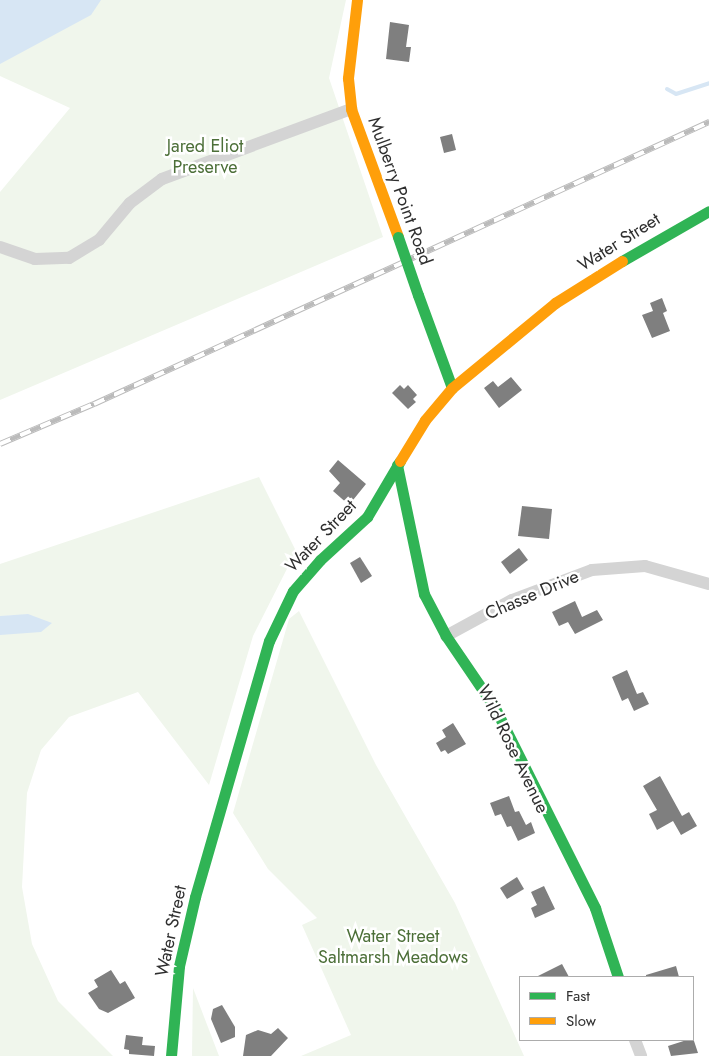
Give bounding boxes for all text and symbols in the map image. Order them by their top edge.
street label: Mulberry Point Road [363,114,437,268]
park label: Jared Eliot Preserve [167,136,243,178]
street label: Water Street [574,208,664,276]
street label: Water Street [281,495,361,577]
street label: Chasse Drive [482,566,582,624]
street label: Wild Rose Avenue [473,681,553,817]
street label: Water Street [151,883,191,979]
park label: Water Street Saltmarsh Meadows [318,926,468,969]
legend [519,976,694,1041]
text: Fast [566,985,590,1007]
text: Slow [566,1010,596,1032]

